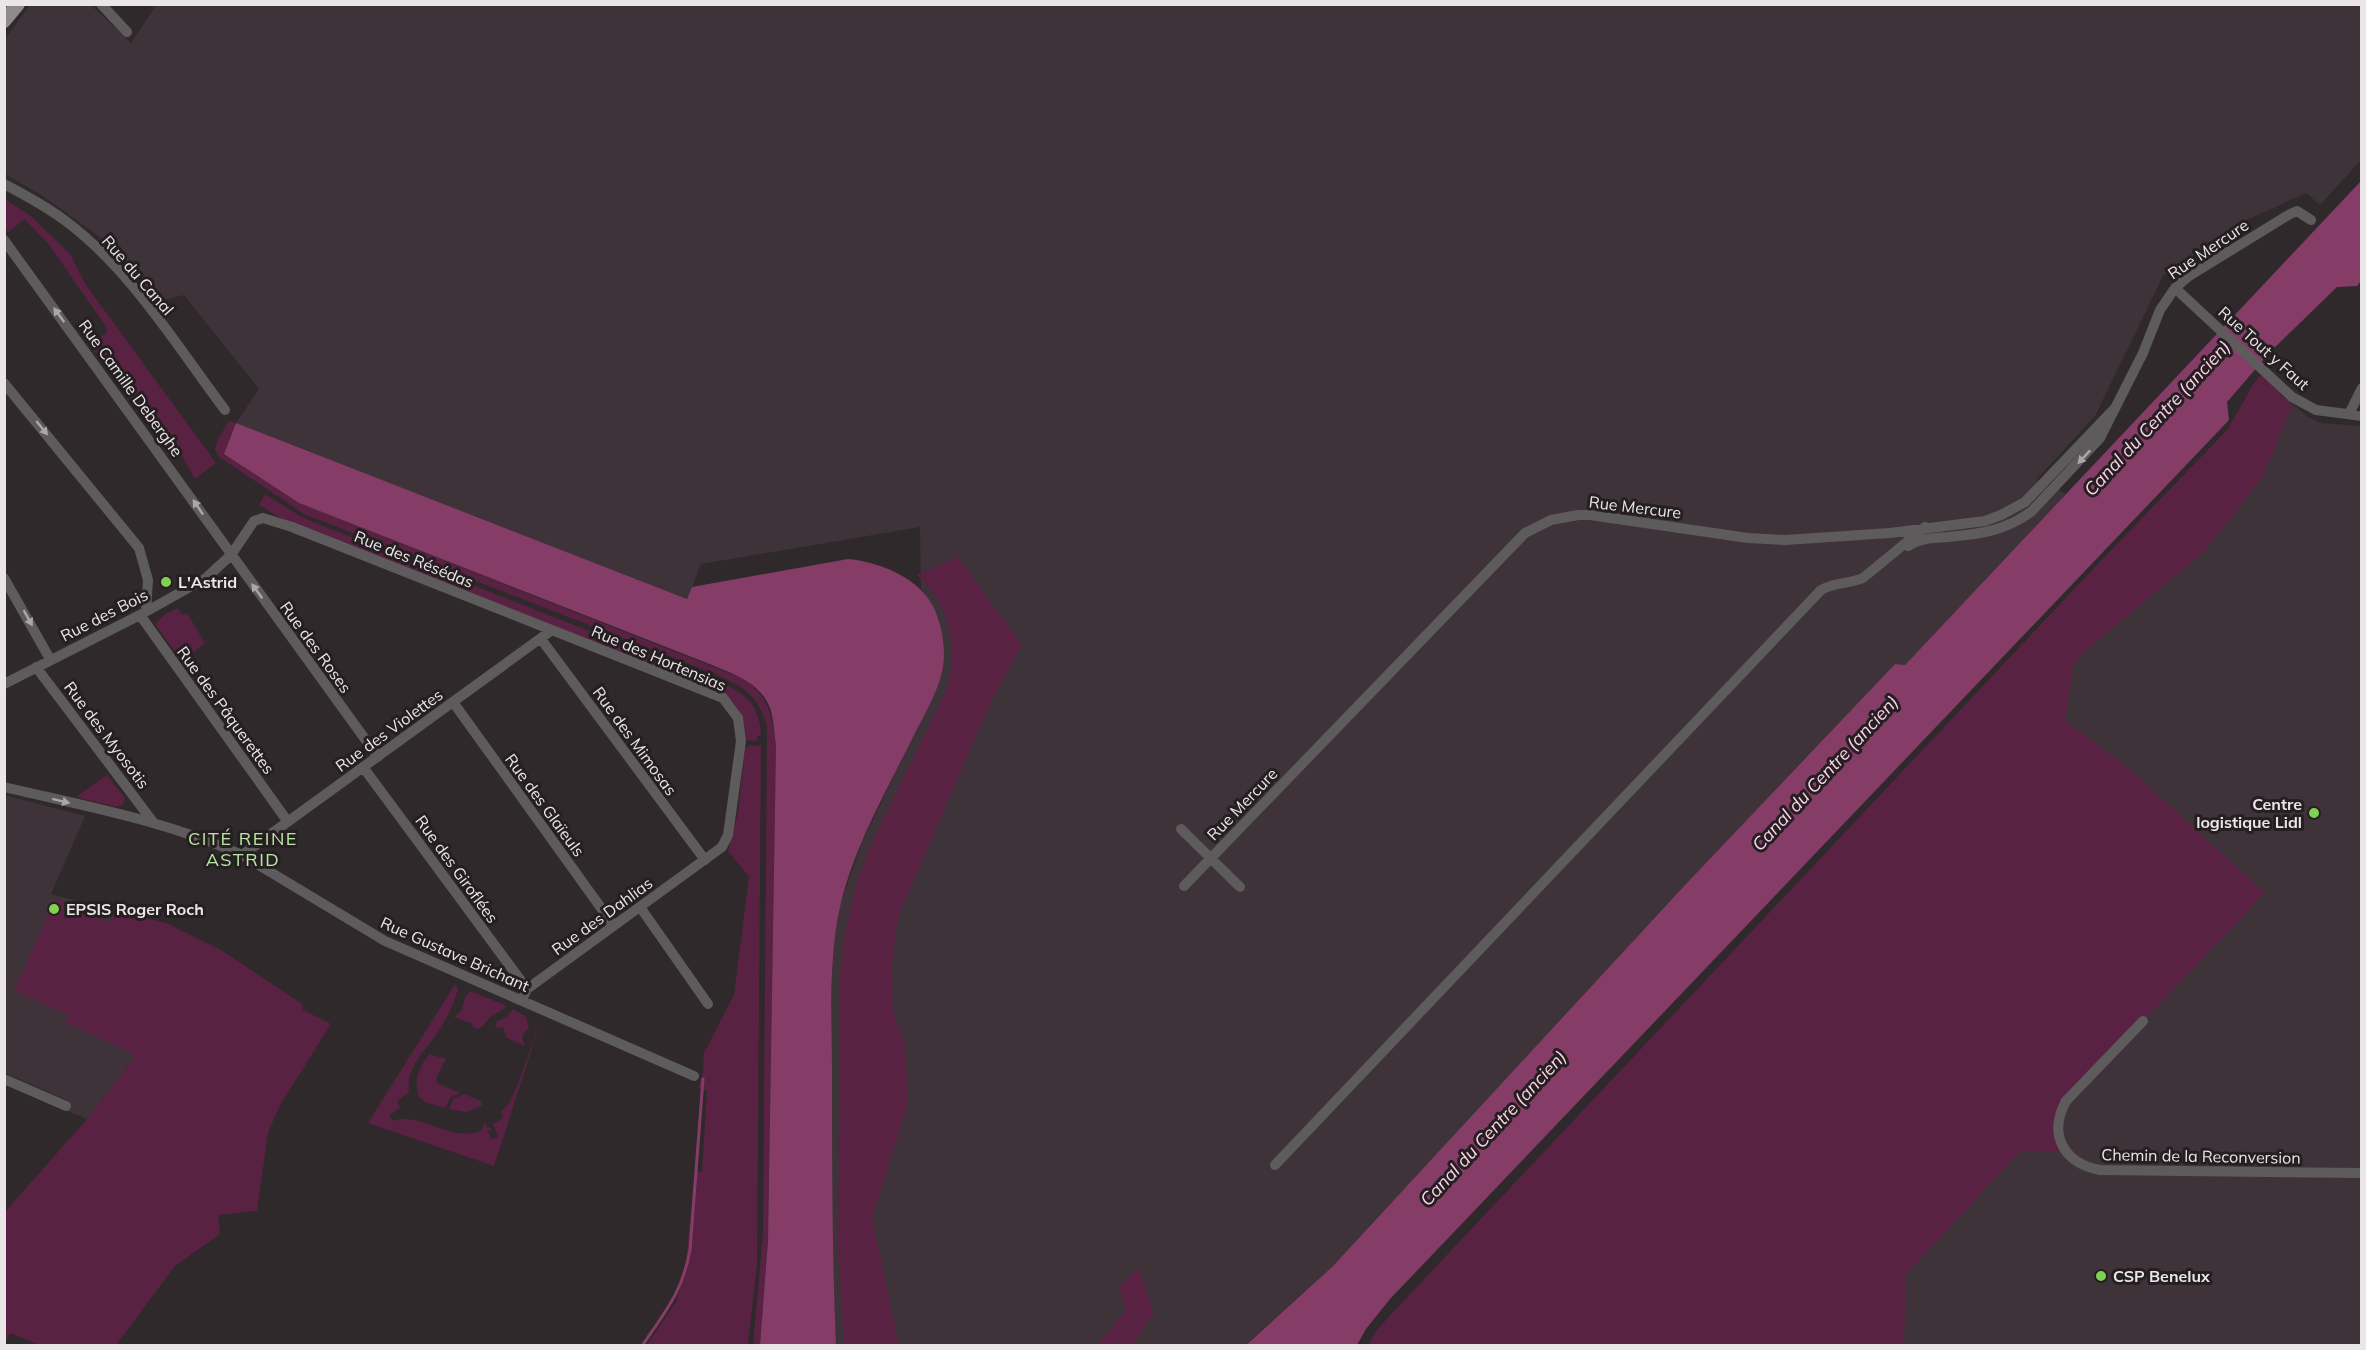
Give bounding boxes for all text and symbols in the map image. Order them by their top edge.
street label: Rue Mercure [2164,215,2252,283]
street label: Rue du Canal [98,231,178,319]
street label: Rue Tout y Faut [2214,302,2314,394]
one-way arrow [53,307,65,323]
street label: Rue Camille Deberghe [75,316,187,460]
water label: Canal du Centre (ancien) [2079,335,2235,501]
one-way arrow [35,421,47,436]
one-way arrow [2077,450,2091,464]
street label: Rue Mercure [1588,491,1682,523]
one-way arrow [193,499,204,515]
street label: Rue des Résédas [351,526,477,592]
place label: L'Astrid [178,572,237,592]
marker: L'Astrid [159,575,173,589]
one-way arrow [251,583,263,598]
street label: Rue des Bois [57,584,151,646]
street label: Rue des Roses [276,597,356,697]
one-way arrow [22,610,33,626]
street label: Rue des Hortensias [589,621,729,695]
street label: Rue des Pâquerettes [173,642,279,778]
street label: Rue des Myosotis [60,677,154,793]
street label: Rue des Mimosas [589,683,681,799]
street label: Rue des Violettes [331,684,447,776]
water label: Canal du Centre (ancien) [1747,690,1903,856]
street label: Rue des Glaïeuls [501,750,589,860]
street label: Rue Mercure [1203,764,1281,844]
place label: Centre logistique Lidl [2196,794,2302,832]
one-way arrow [52,796,70,806]
marker: Centre logistique Lidl [2307,806,2321,820]
street label: Rue des Giroflées [411,811,503,927]
district label: CITÉ REINE ASTRID [188,827,298,871]
street label: Rue des Dahlias [548,873,656,959]
place label: EPSIS Roger Roch [66,899,204,919]
marker: EPSIS Roger Roch [47,902,61,916]
street label: Rue Gustave Brichant [378,912,533,996]
water label: Canal du Centre (ancien) [1415,1045,1571,1211]
street label: Chemin de la Reconversion [2101,1144,2301,1168]
place label: CSP Benelux [2113,1266,2210,1286]
marker: CSP Benelux [2094,1269,2108,1283]

